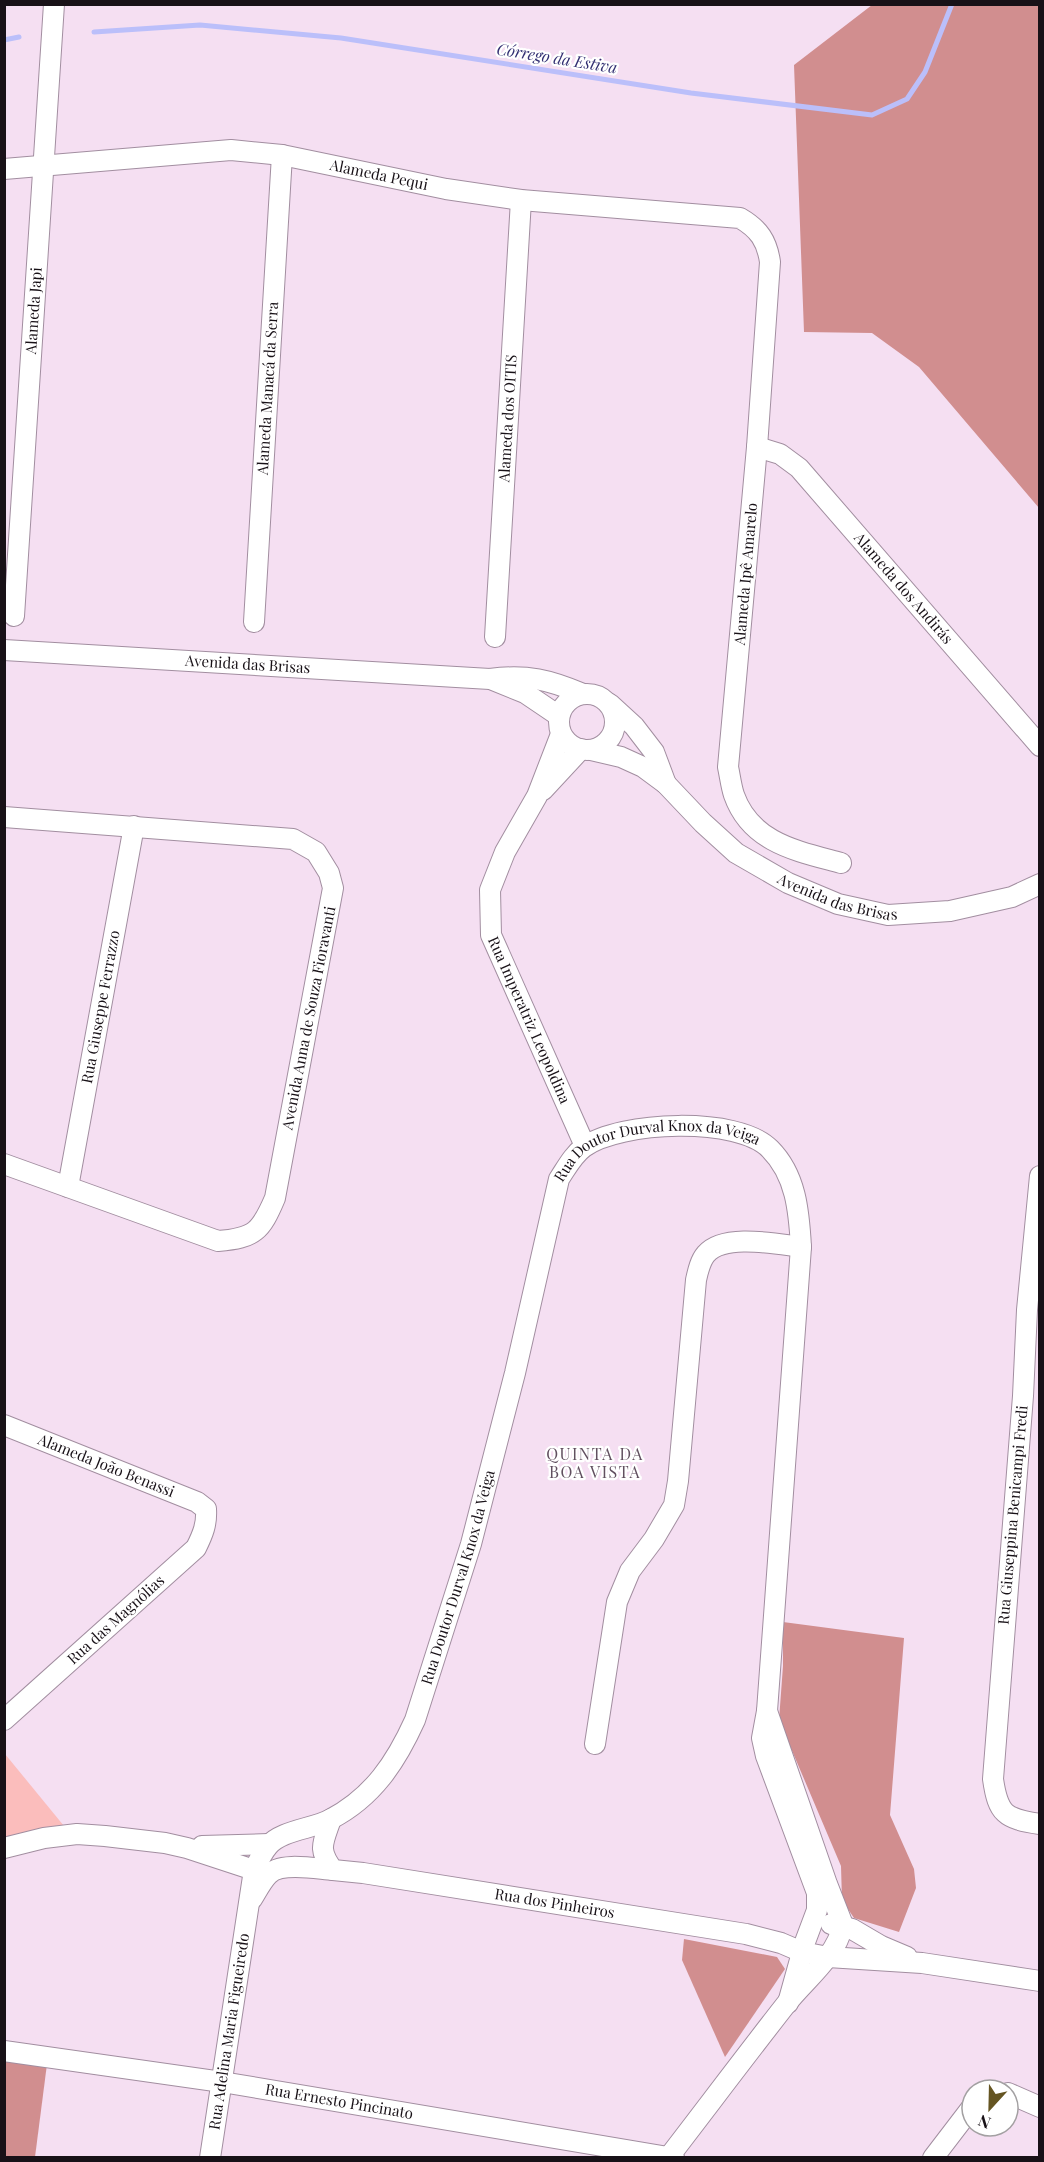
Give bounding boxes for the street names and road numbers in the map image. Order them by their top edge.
street label: Alameda Pequi [327,154,431,194]
street label: Alameda Japi [20,266,46,356]
street label: Alameda Manacá da Serra [252,301,282,477]
street label: Alameda dos OITIS [493,354,521,484]
street label: Alameda Ipê Amarelo [729,502,761,647]
street label: Alameda dos Andirás [850,527,958,648]
street label: Avenida das Brisas [183,650,311,677]
street label: Avenida das Brisas [773,868,898,924]
street label: Avenida Anna de Souza Fioravanti [276,904,340,1132]
street label: Rua Giuseppe Ferrazzo [76,929,124,1085]
street label: Rua Imperatriz Leopoldina [484,933,576,1107]
street label: Rua Doutor Durval Knox da Veiga [549,1115,764,1185]
street label: Rua Giuseppina Benicampi Fredi [992,1404,1032,1625]
street label: Alameda João Benassi [34,1428,178,1501]
street label: Rua Doutor Durval Knox da Veiga [416,1467,499,1687]
street label: Rua das Magnólias [62,1570,168,1668]
street label: Rua dos Pinheiros [493,1883,616,1922]
street label: Rua Adelina Maria Figueiredo [203,1932,253,2131]
street label: Rua Ernesto Pincinato [264,2078,415,2123]

